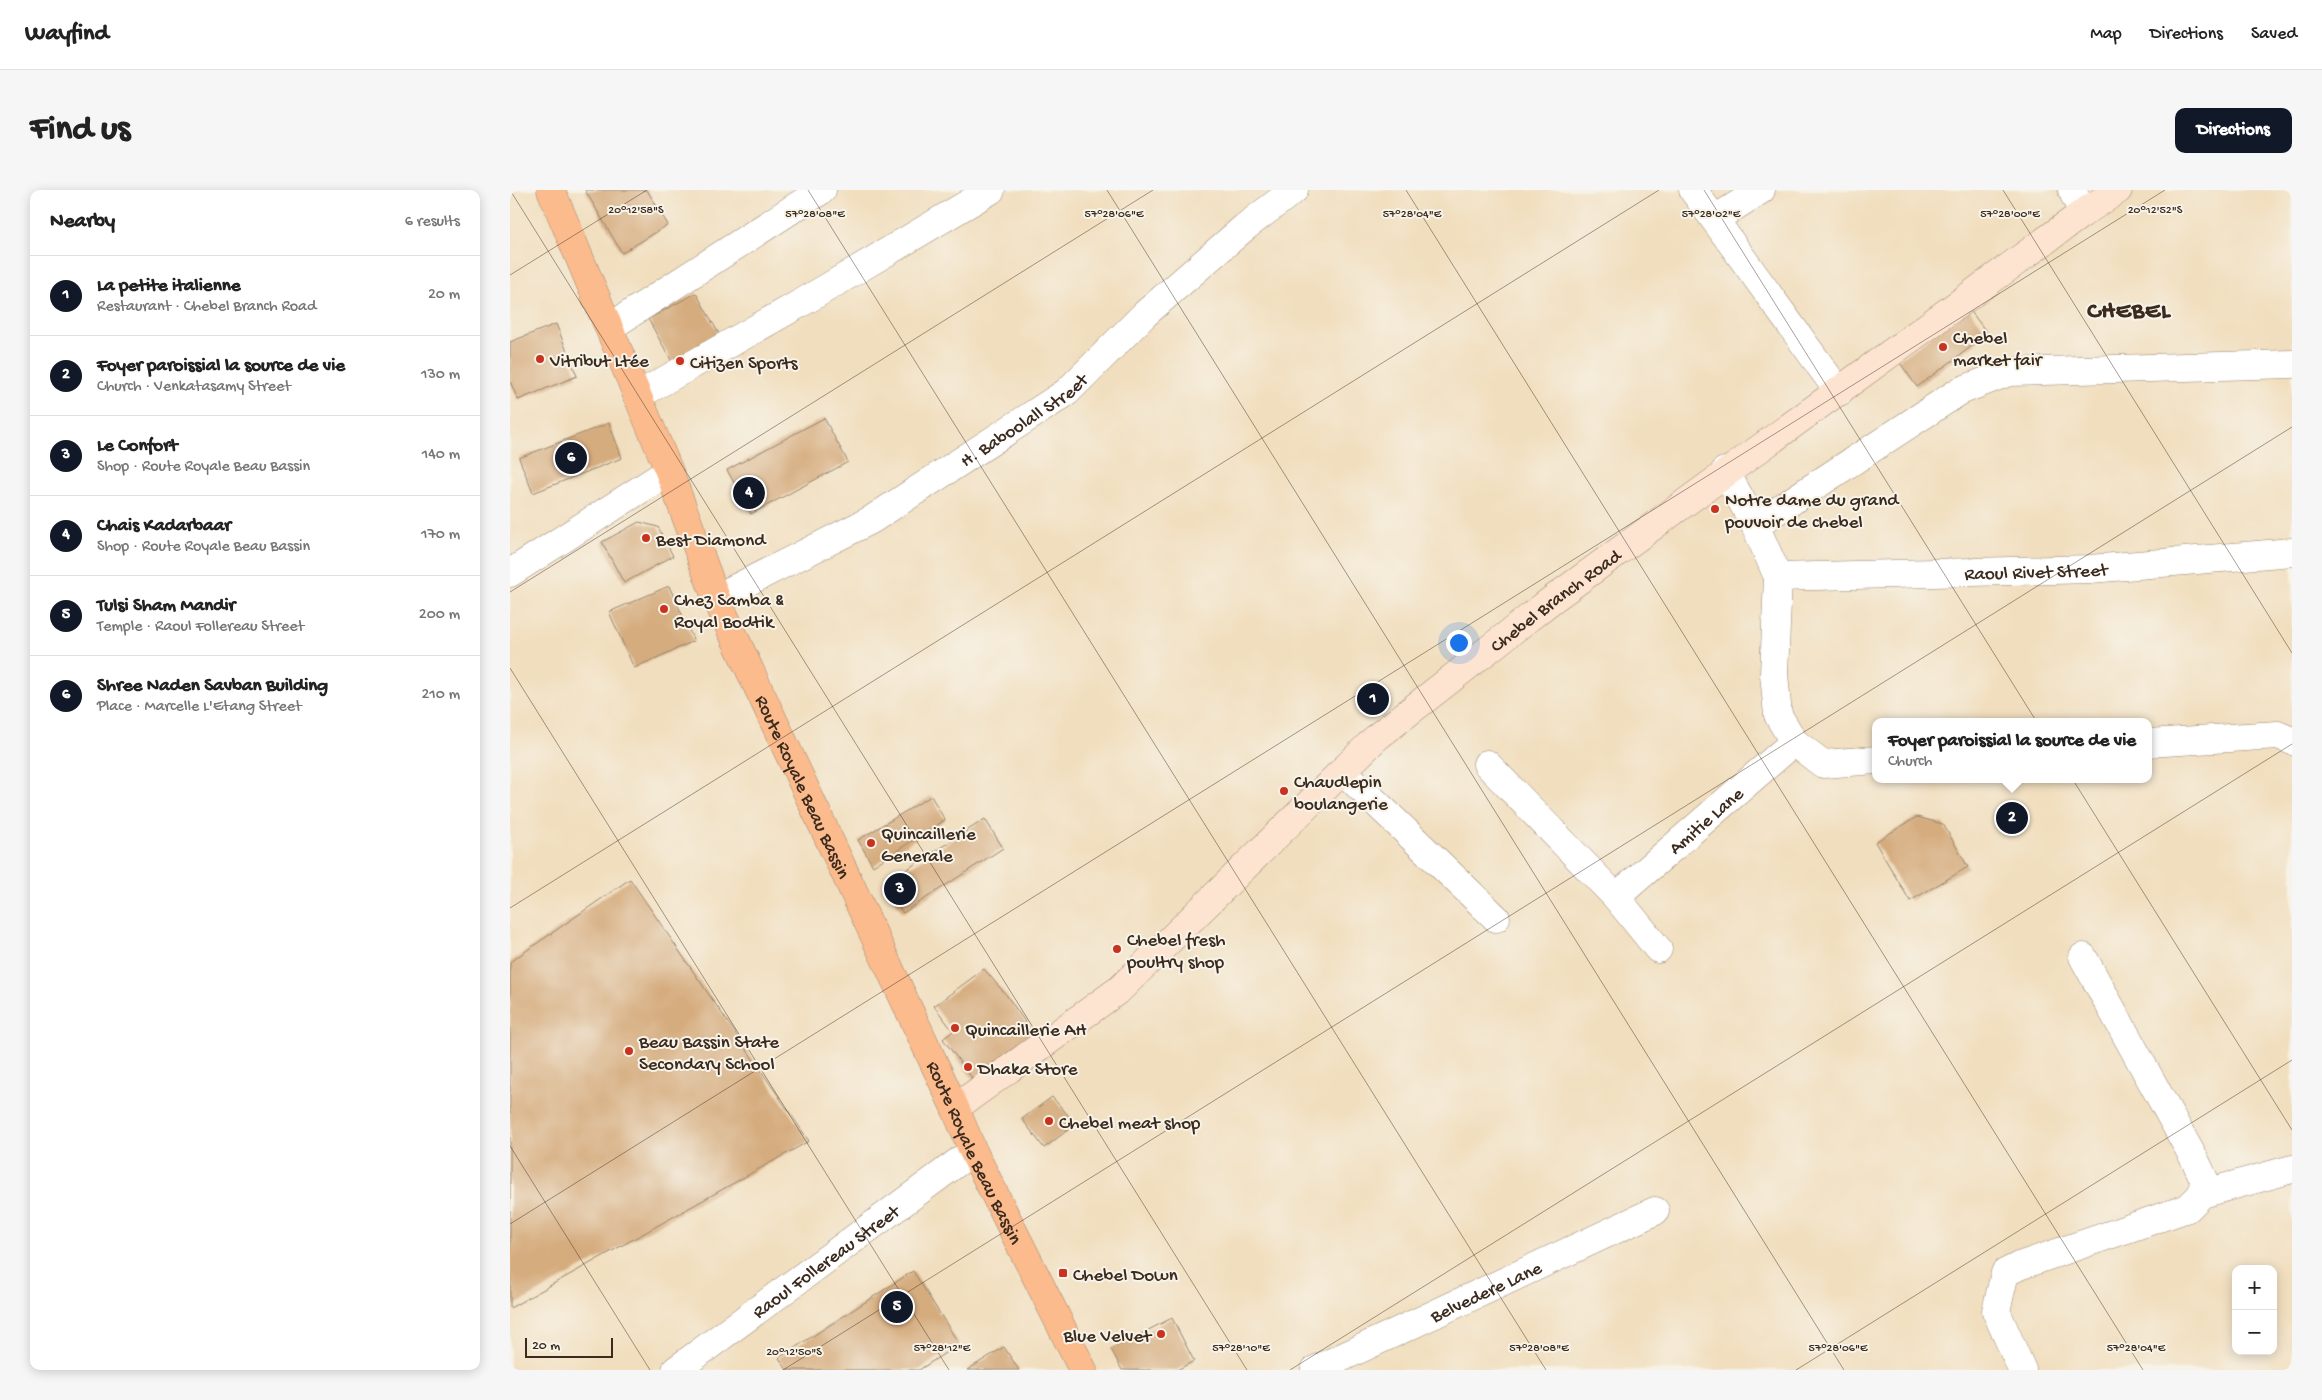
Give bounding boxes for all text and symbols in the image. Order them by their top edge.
text: Wayfind [25,20,109,49]
text: Map [2090,24,2122,45]
text: Directions [2150,24,2223,45]
text: Saved [2251,24,2297,45]
button: Directions [2175,108,2292,153]
text: Find us [30,110,130,151]
text: 20°12'58"S [608,204,664,218]
text: 20°12'52"S [2128,204,2183,218]
text: 57°28'08"E [785,208,845,222]
text: 57°28'06"E [1085,208,1144,222]
text: 57°28'04"E [1383,208,1442,222]
text: 57°28'02"E [1682,208,1741,222]
text: 57°28'00"E [1980,208,2040,222]
text: Nearby [50,210,115,235]
text: 6 results [405,213,460,232]
text: La petite italienne [97,275,241,298]
text: 1 [63,286,69,305]
text: 20 m [428,286,460,305]
text: Restaurant · Chebel Branch Road [97,298,316,317]
district label: CHEBEL [2087,298,2172,327]
place label: Chebel market fair [1953,328,2044,373]
marker: Chebel market fair [1937,341,1949,353]
place label: Vitribut Ltée [549,351,649,374]
marker: Vitribut Ltée [534,353,546,365]
place label: Citizen Sports [690,353,799,376]
text: Foyer paroissial la source de vie [97,355,345,378]
marker: Citizen Sports [674,355,686,367]
text: 2 [62,366,70,385]
text: 130 m [421,366,460,385]
street label: H. Baboolall Street [957,368,1096,474]
text: Church · Venkatasamy Street [97,378,291,397]
text: Le Confort [97,435,178,458]
pin: 6 [555,439,587,477]
text: 3 [62,446,70,465]
text: 140 m [422,446,460,465]
text: Shop · Route Royale Beau Bassin [97,458,310,477]
pin: 4 [733,474,765,512]
place label: Notre dame du grand pouvoir de chebel [1724,490,1900,535]
marker: Notre dame du grand pouvoir de chebel [1709,503,1721,515]
text: Chais Kadarbaar [97,515,231,538]
text: 4 [62,526,70,545]
text: 170 m [421,526,460,545]
place label: Best Diamond [655,530,767,553]
marker: Best Diamond [640,532,652,544]
text: Shop · Route Royale Beau Bassin [97,538,310,557]
street label: Chebel Branch Road [1487,545,1628,659]
street label: Raoul Rivet Street [1964,559,2111,587]
place label: Chez Samba & Royal Bodtik [674,590,784,635]
text: Tulsi Sham Mandir [97,595,235,618]
marker: Chez Samba & Royal Bodtik [658,603,670,615]
text: 5 [62,606,70,625]
text: 200 m [419,606,460,625]
text: Temple · Raoul Follereau Street [97,618,304,637]
your location [1446,630,1472,656]
text: Shree Naden Savban Building [97,675,328,698]
pin: 1 [1357,680,1389,718]
text: 6 [62,686,70,705]
text: 210 m [421,686,460,705]
street label: Route Royale Beau Bassin [748,692,854,883]
text: Place · Marcelle L'Etang Street [97,698,301,717]
popup [1872,718,2152,783]
text: Foyer paroissial la source de vie [1888,730,2136,753]
text: Church [1888,753,1932,772]
place label: Chaudlepin boulangerie [1294,772,1388,817]
street label: Amitie Lane [1665,783,1749,861]
marker: Chaudlepin boulangerie [1278,785,1290,797]
pin: 2 [1996,799,2028,837]
place label: Quincaillerie Generale [881,824,976,869]
marker: Quincaillerie Generale [865,837,877,849]
pin: 3 [884,870,916,908]
place label: Chebel fresh poultry shop [1126,930,1225,975]
marker: Chebel fresh poultry shop [1111,943,1123,955]
place label: Quincaillerie AH [965,1020,1086,1043]
marker: Quincaillerie AH [949,1022,961,1034]
place label: Beau Bassin State Secondary School [638,1032,779,1077]
marker: Beau Bassin State Secondary School [623,1045,635,1057]
street label: Route Royale Beau Bassin [920,1058,1026,1249]
place label: Dhaka Store [976,1059,1078,1082]
marker: Dhaka Store [962,1061,974,1073]
place label: Chebel meat shop [1059,1113,1201,1136]
marker: Chebel meat shop [1043,1115,1055,1127]
street label: Raoul Follereau Street [749,1200,907,1325]
street label: Belvedere Lane [1427,1258,1546,1330]
place label: Chebel Down [1073,1265,1178,1288]
map controls [2232,1265,2277,1355]
button: + [2232,1265,2277,1310]
marker: Chebel Down [1057,1267,1069,1279]
pin: 5 [881,1288,913,1326]
button: − [2232,1310,2277,1355]
place label: Blue Velvet [1062,1326,1153,1349]
marker: Blue Velvet [1155,1328,1167,1340]
scale bar [525,1335,612,1358]
text: 20 m [532,1338,560,1355]
text: 57°28'12"E [914,1342,971,1356]
text: 57°28'10"E [1212,1342,1270,1356]
text: 57°28'08"E [1509,1342,1569,1356]
text: 57°28'06"E [1809,1342,1868,1356]
text: 57°28'04"E [2107,1342,2166,1356]
text: 20°12'50"S [766,1346,822,1360]

